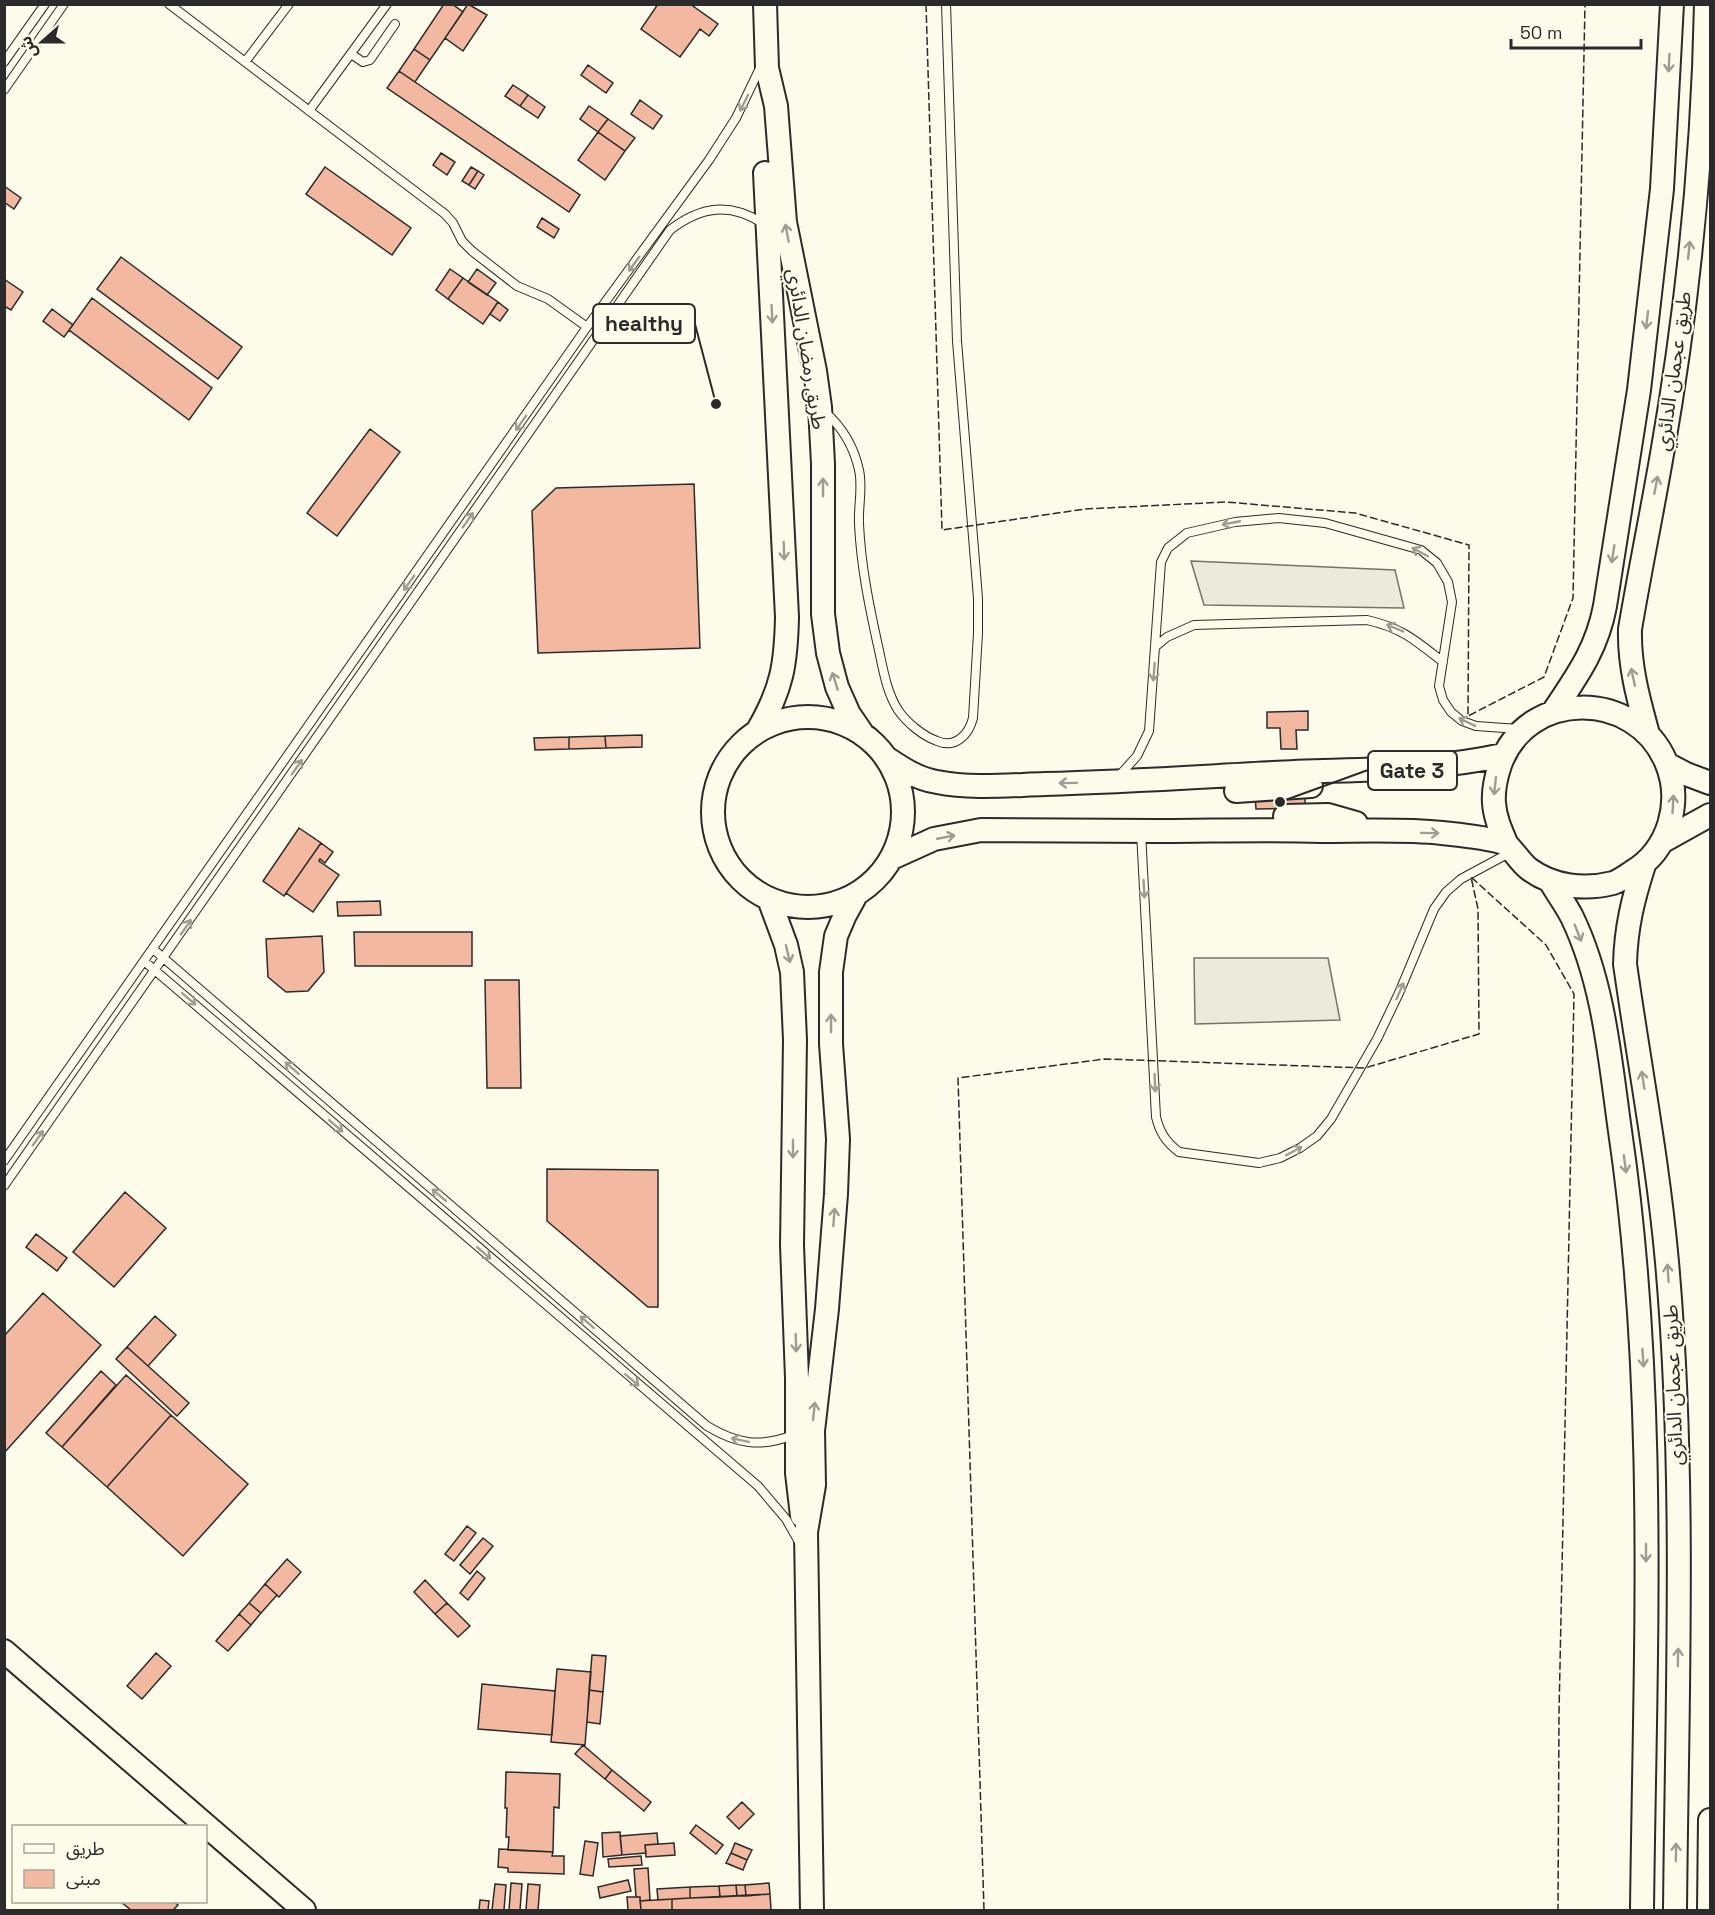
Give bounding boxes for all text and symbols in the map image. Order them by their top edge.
north arrow [12,12,72,72]
scale bar [1511,12,1642,50]
text: 50 m [1520,21,1562,44]
text: ش [15,33,42,61]
one-way arrow [1664,52,1675,72]
one-way arrow [738,94,750,111]
one-way arrow [781,223,792,243]
one-way arrow [1684,241,1695,261]
one-way arrow [627,255,640,271]
street label: طريق رمضان الدائري [779,267,833,432]
street label: طريق عجمان الدائري [1649,289,1700,453]
callout: healthy [593,304,695,343]
one-way arrow [766,304,777,324]
one-way arrow [1641,309,1652,329]
text: healthy [605,310,683,337]
one-way arrow [515,414,527,430]
one-way arrow [1651,476,1662,495]
one-way arrow [817,478,829,498]
one-way arrow [462,512,474,529]
one-way arrow [1221,518,1241,529]
one-way arrow [779,540,790,560]
one-way arrow [1607,544,1618,564]
one-way arrow [1411,546,1429,558]
one-way arrow [403,574,415,590]
one-way arrow [1387,622,1405,633]
one-way arrow [1148,662,1159,682]
one-way arrow [1627,668,1638,687]
one-way arrow [829,672,840,691]
one-way arrow [1458,715,1476,727]
callout: Gate 3 [1368,751,1457,790]
text: Gate 3 [1380,757,1444,784]
one-way arrow [291,759,303,775]
one-way arrow [1489,776,1500,796]
one-way arrow [1059,778,1079,789]
one-way arrow [1667,795,1678,815]
one-way arrow [1420,827,1440,838]
one-way arrow [935,831,955,842]
one-way arrow [1139,878,1150,898]
one-way arrow [180,919,192,936]
one-way arrow [1573,923,1584,941]
one-way arrow [783,944,795,963]
one-way arrow [1395,982,1406,1000]
one-way arrow [181,992,196,1006]
one-way arrow [825,1013,837,1033]
one-way arrow [285,1061,300,1075]
one-way arrow [1637,1071,1648,1090]
one-way arrow [1149,1073,1160,1093]
one-way arrow [329,1119,344,1133]
one-way arrow [32,1131,44,1147]
one-way arrow [787,1138,799,1158]
one-way arrow [1285,1145,1303,1156]
one-way arrow [1619,1154,1630,1174]
one-way arrow [432,1188,447,1202]
one-way arrow [829,1208,840,1228]
one-way arrow [476,1246,491,1260]
one-way arrow [1662,1264,1673,1284]
street label: طريق عجمان الدائري [1657,1304,1691,1466]
one-way arrow [580,1315,595,1329]
one-way arrow [790,1333,801,1353]
one-way arrow [1638,1348,1649,1368]
one-way arrow [624,1373,639,1387]
one-way arrow [809,1402,820,1422]
one-way arrow [731,1434,751,1445]
one-way arrow [1640,1543,1652,1563]
one-way arrow [1672,1648,1684,1668]
legend [12,1825,207,1903]
text: طريق [66,1837,105,1860]
one-way arrow [1670,1843,1682,1863]
text: مبنى [66,1867,101,1890]

